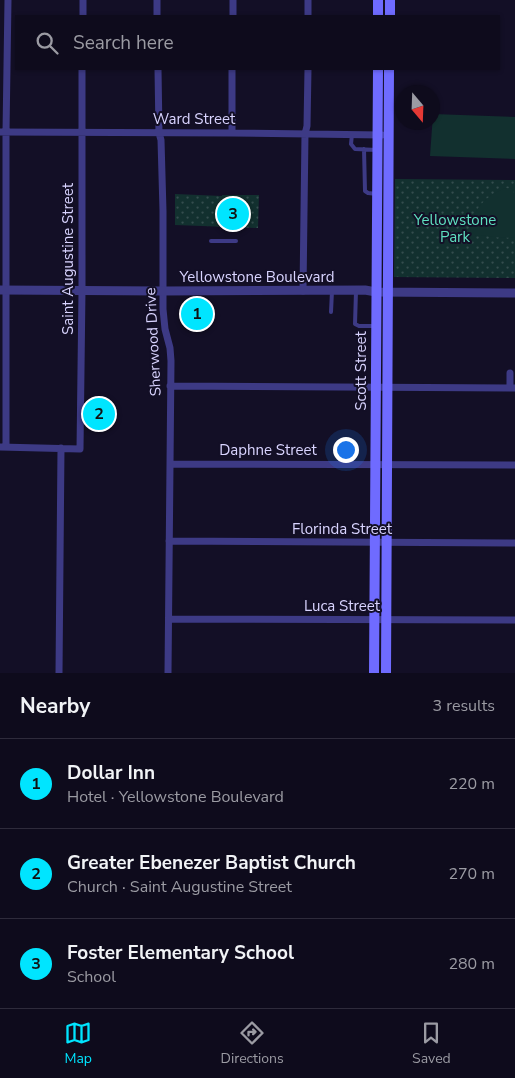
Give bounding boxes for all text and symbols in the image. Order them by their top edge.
search box [15,15,500,70]
icon: search [33,29,61,57]
text: Search here [73,30,174,56]
north arrow [395,85,440,130]
street label: Ward Street [153,109,236,129]
street label: Saint Augustine Street [58,182,78,335]
pin: 3 [217,195,249,233]
park label: Yellowstone Park [413,210,496,247]
street label: Yellowstone Boulevard [179,267,334,287]
street label: Sherwood Drive [140,287,166,397]
pin: 1 [181,295,213,333]
street label: Scott Street [351,331,371,411]
pin: 2 [83,395,115,433]
your location [333,437,359,463]
street label: Daphne Street [219,440,318,460]
street label: Florinda Street [292,519,393,539]
street label: Luca Street [304,596,381,616]
text: Nearby [20,692,90,720]
text: 3 results [433,695,495,717]
text: Dollar Inn [67,760,155,786]
text: 1 [31,773,41,795]
text: 220 m [448,773,495,795]
text: Hotel · Yellowstone Boulevard [67,786,284,808]
text: Greater Ebenezer Baptist Church [67,850,356,876]
text: 2 [31,863,41,885]
text: 270 m [448,863,495,885]
text: Church · Saint Augustine Street [67,876,292,898]
text: Foster Elementary School [67,940,294,966]
text: 3 [31,953,41,975]
text: 280 m [448,953,495,975]
text: School [67,966,116,988]
tab: Map [64,1019,92,1068]
tab: Directions [221,1019,284,1068]
tab: Saved [412,1019,451,1068]

